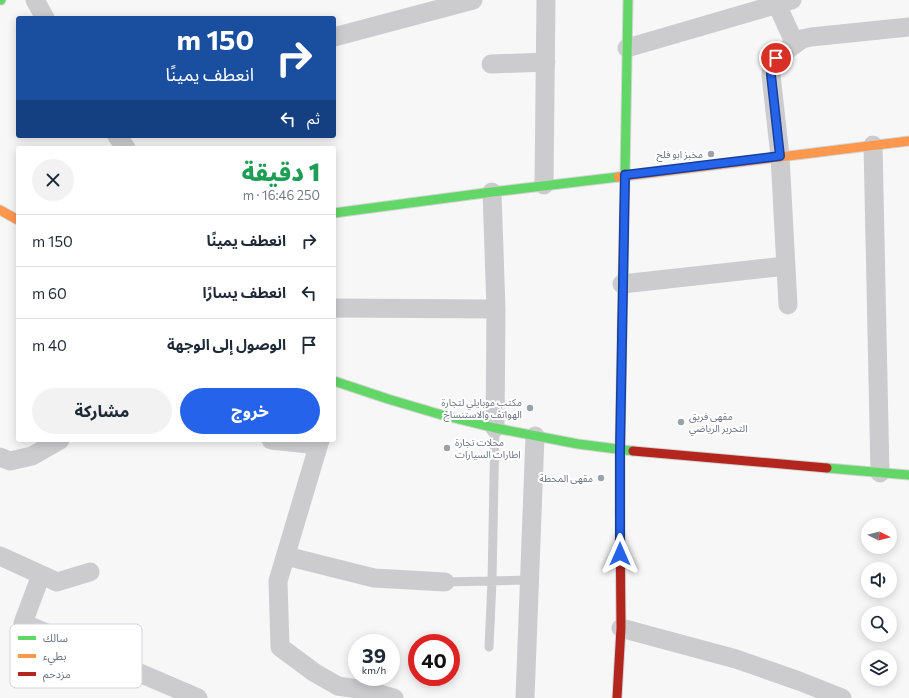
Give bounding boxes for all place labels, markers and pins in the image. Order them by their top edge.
pin [759,41,793,75]
place label: مخبز ابو فلح [656,148,703,162]
marker: مخبز ابو فلح [706,149,716,159]
place label: مكتب موبايلي لتجارة الهواتف والاستنساخ [441,396,522,422]
marker: مكتب موبايلي لتجارة الهواتف والاستنساخ [525,403,535,413]
place label: مقهى فريق التحرير الرياضي [689,410,748,436]
marker: مقهى فريق التحرير الرياضي [676,417,686,427]
place label: محلات تجارة اطارات السيارات [455,436,521,461]
marker: محلات تجارة اطارات السيارات [442,443,452,453]
place label: مقهى المحطة [539,472,593,484]
marker: مقهى المحطة [596,473,606,483]

